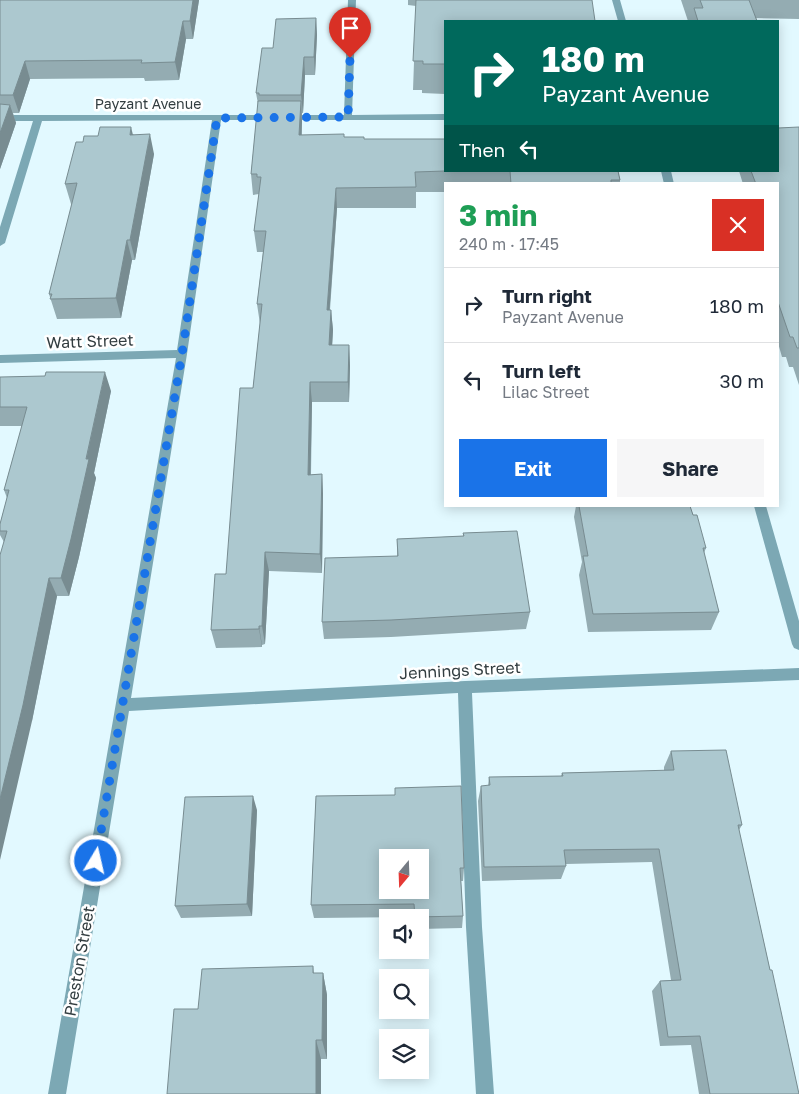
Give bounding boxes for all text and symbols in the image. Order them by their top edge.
pin [329,7,371,58]
icon: arrive [336,14,364,42]
text: 180 m [542,38,645,80]
icon: right [459,40,524,105]
text: Payzant Avenue [542,80,709,107]
street label: Payzant Avenue [95,95,201,112]
icon: left [515,135,543,163]
text: Then [459,138,505,161]
text: 3 min [459,197,537,233]
button: close [712,199,764,251]
text: 240 m · 17:45 [459,234,559,254]
text: Turn right [502,284,592,307]
icon: right [459,291,487,319]
text: 180 m [710,294,764,317]
text: Payzant Avenue [502,307,624,327]
street label: Watt Street [46,329,134,353]
text: Turn left [502,359,581,382]
icon: left [459,366,487,394]
text: 30 m [720,369,764,392]
text: Lilac Street [502,382,590,402]
button: Exit [459,439,607,497]
button: Share [617,439,764,497]
street label: Jennings Street [399,657,521,683]
position arrow [69,834,121,886]
north arrow [379,849,429,899]
map controls [379,849,429,1079]
street label: Preston Street [59,904,99,1018]
button: sound [379,909,429,959]
button: search [379,969,429,1019]
button: layers [379,1029,429,1079]

